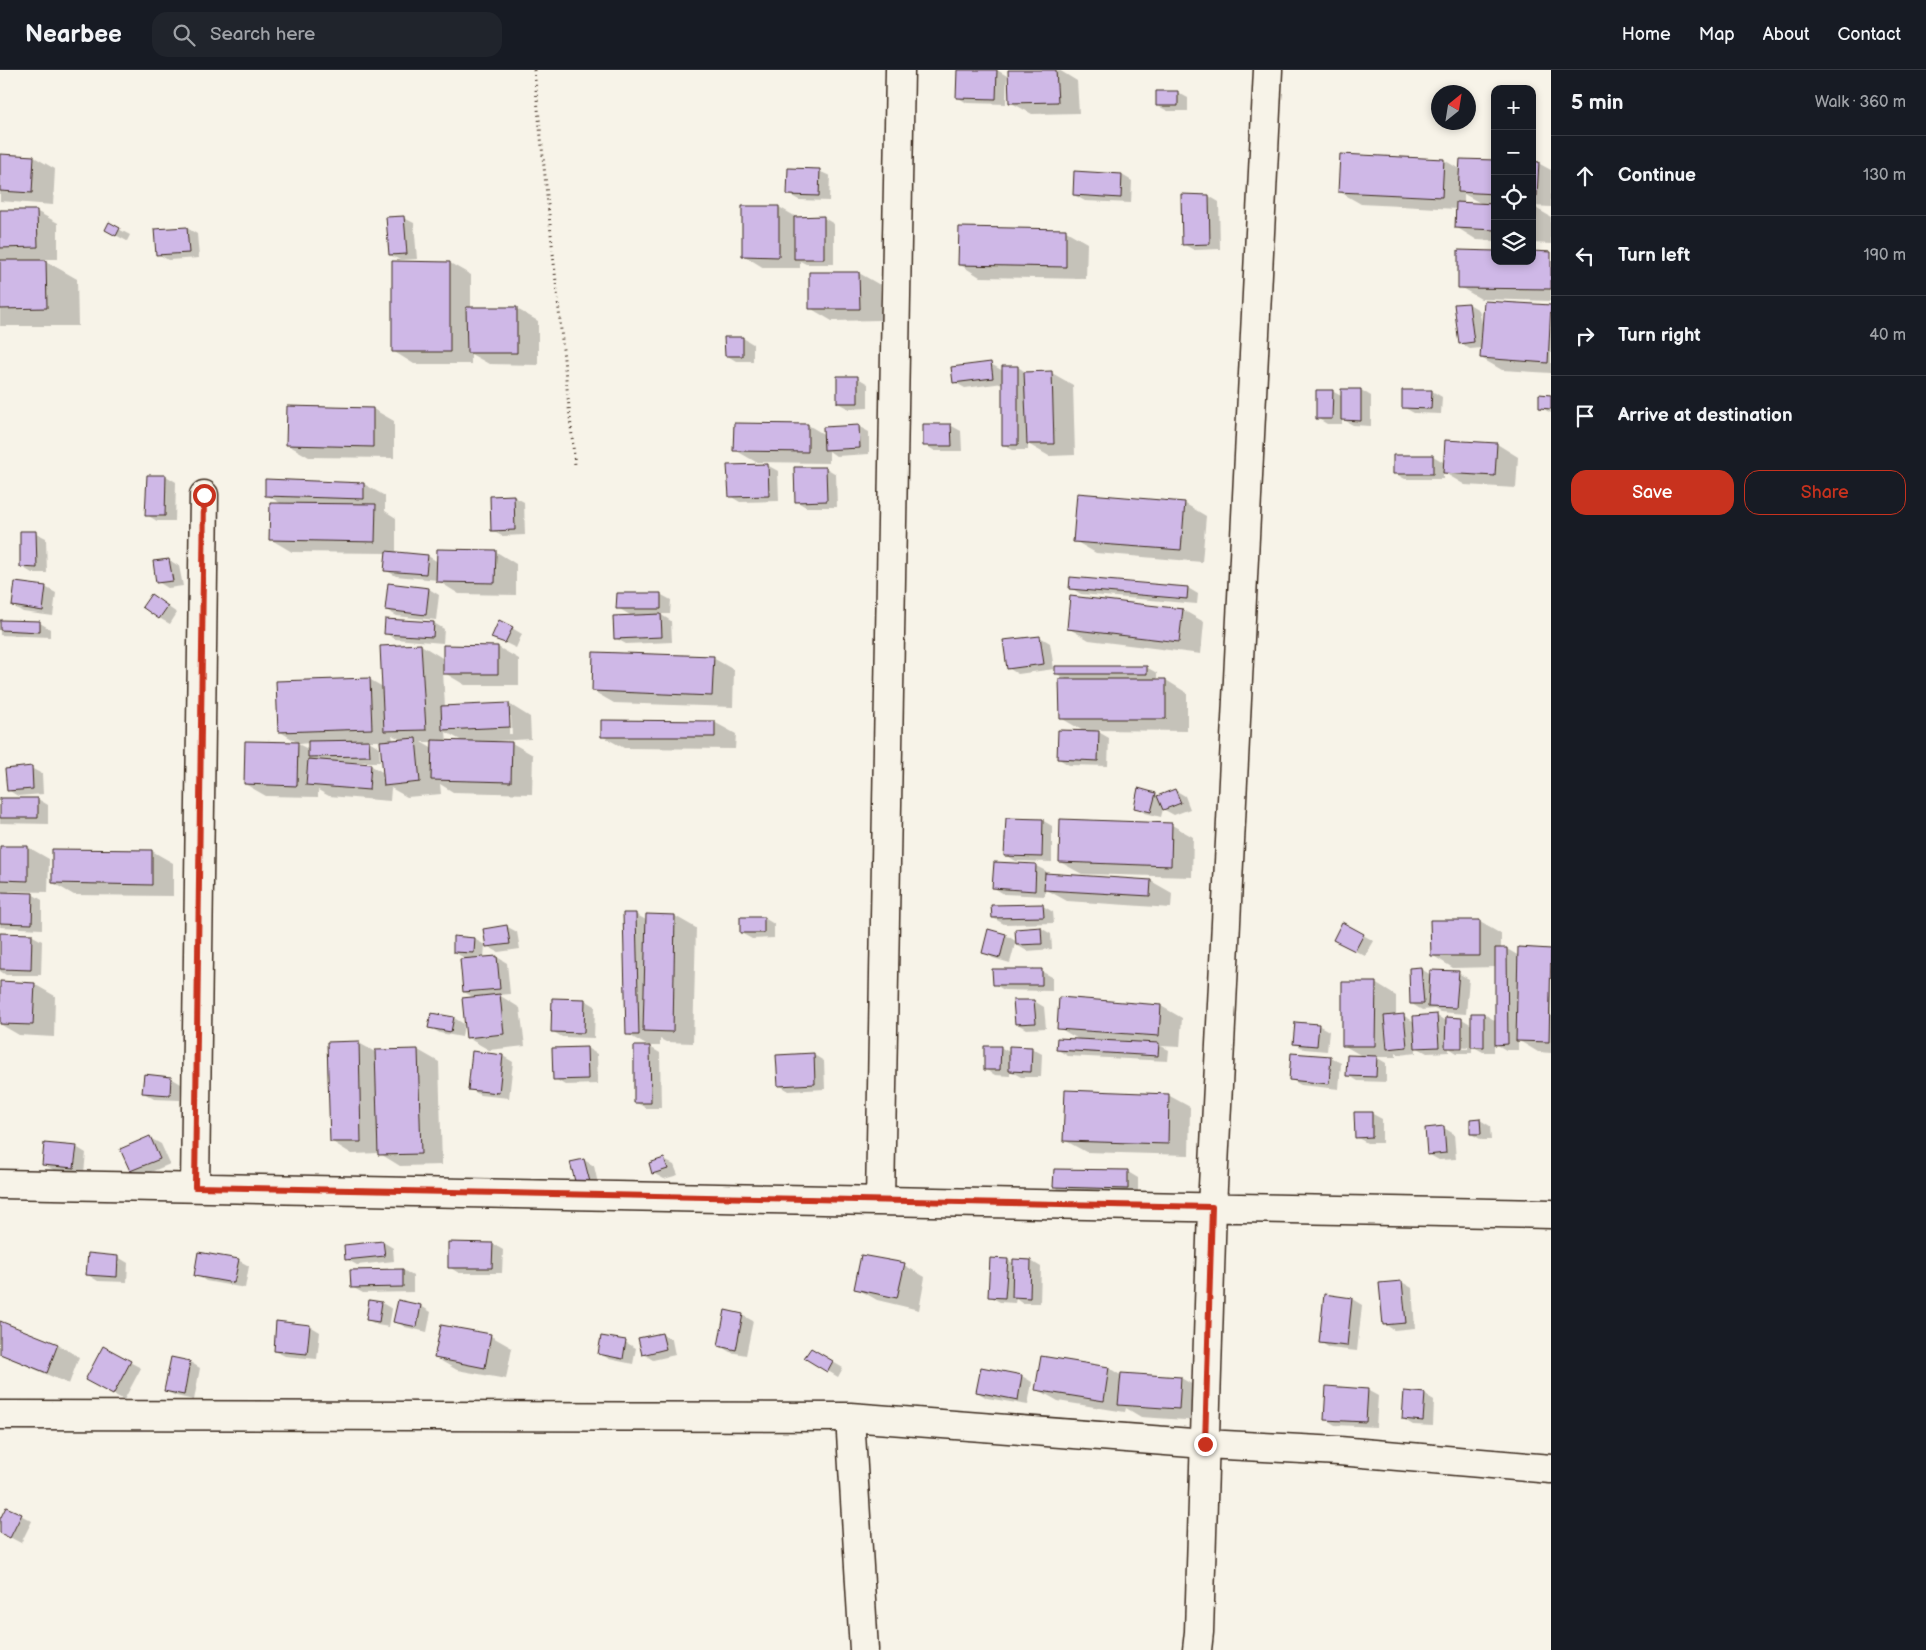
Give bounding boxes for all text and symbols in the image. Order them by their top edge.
search box [152,12,502,57]
text: Nearbee [25,20,122,49]
icon: search [170,21,198,49]
text: Search here [210,23,315,46]
text: Home [1622,24,1671,45]
text: Map [1699,24,1735,45]
text: About [1763,24,1810,45]
text: Contact [1838,24,1901,45]
north arrow [1431,85,1476,130]
map controls [1491,85,1536,265]
button: + [1491,85,1536,130]
text: 5 min [1571,90,1624,115]
text: Walk · 360 m [1815,93,1906,112]
button: − [1491,130,1536,175]
icon: ahead [1571,162,1599,190]
text: Continue [1618,164,1696,187]
text: 130 m [1863,166,1906,185]
button: locate [1491,175,1536,220]
button: layers [1491,220,1536,265]
icon: left [1571,242,1599,270]
text: Turn left [1618,244,1690,267]
text: 190 m [1864,246,1906,265]
icon: right [1571,322,1599,350]
text: Turn right [1618,324,1701,347]
text: 40 m [1869,326,1906,345]
icon: arrive [1571,402,1599,430]
text: Arrive at destination [1618,404,1793,427]
button: Save [1571,470,1734,515]
button: Share [1744,470,1906,515]
route start [193,484,216,507]
route end [1194,1433,1217,1456]

